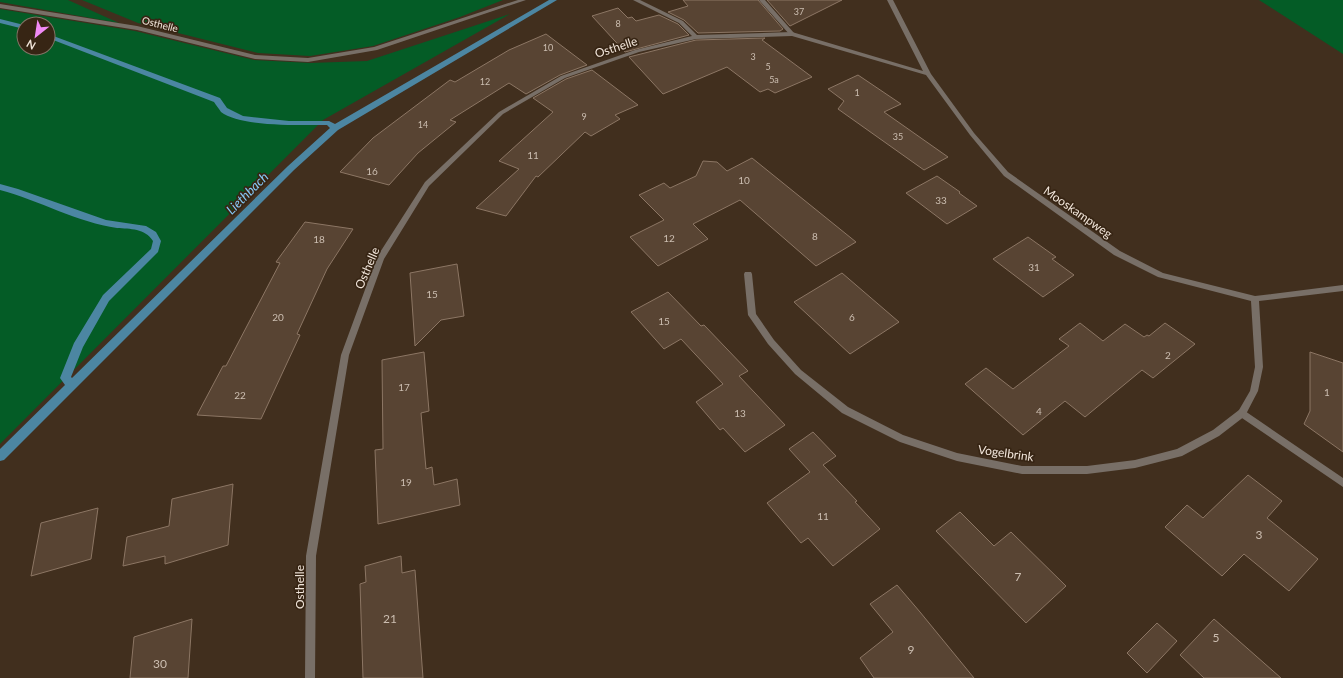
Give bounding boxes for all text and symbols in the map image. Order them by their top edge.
house number: 37 [794,6,804,17]
street label: Osthelle [141,14,179,34]
north arrow [16,16,56,56]
house number: 8 [615,18,621,29]
street label: Osthelle [593,33,639,61]
text: N [24,37,38,53]
house number: 10 [543,42,553,53]
house number: 3 [750,51,756,62]
house number: 5 [765,61,771,72]
house number: 5a [769,74,779,85]
house number: 12 [480,76,490,87]
house number: 1 [854,87,860,98]
house number: 9 [581,111,587,122]
house number: 14 [418,119,428,130]
house number: 35 [893,131,903,142]
house number: 11 [527,149,539,161]
house number: 16 [366,165,378,177]
water label: Liethbach [223,168,272,217]
house number: 10 [738,174,750,186]
street label: Mooskampweg [1041,183,1115,241]
house number: 33 [935,194,947,206]
house number: 8 [812,230,818,242]
house number: 12 [663,232,675,244]
house number: 18 [313,233,325,245]
street label: Osthelle [351,245,383,291]
house number: 31 [1028,261,1040,273]
house number: 15 [426,288,438,300]
house number: 20 [272,311,284,323]
house number: 6 [849,311,855,323]
house number: 15 [658,315,670,327]
house number: 2 [1165,349,1171,361]
house number: 17 [398,381,410,393]
house number: 1 [1324,386,1330,398]
house number: 22 [234,389,246,401]
house number: 4 [1036,405,1042,417]
house number: 13 [734,407,746,419]
street label: Vogelbrink [977,442,1036,464]
house number: 19 [400,476,412,488]
house number: 11 [817,510,829,522]
house number: 3 [1256,527,1263,542]
street label: Osthelle [292,565,307,609]
house number: 7 [1015,569,1022,584]
house number: 21 [383,611,397,626]
house number: 5 [1213,630,1220,645]
house number: 9 [908,642,915,657]
house number: 30 [153,656,167,671]

